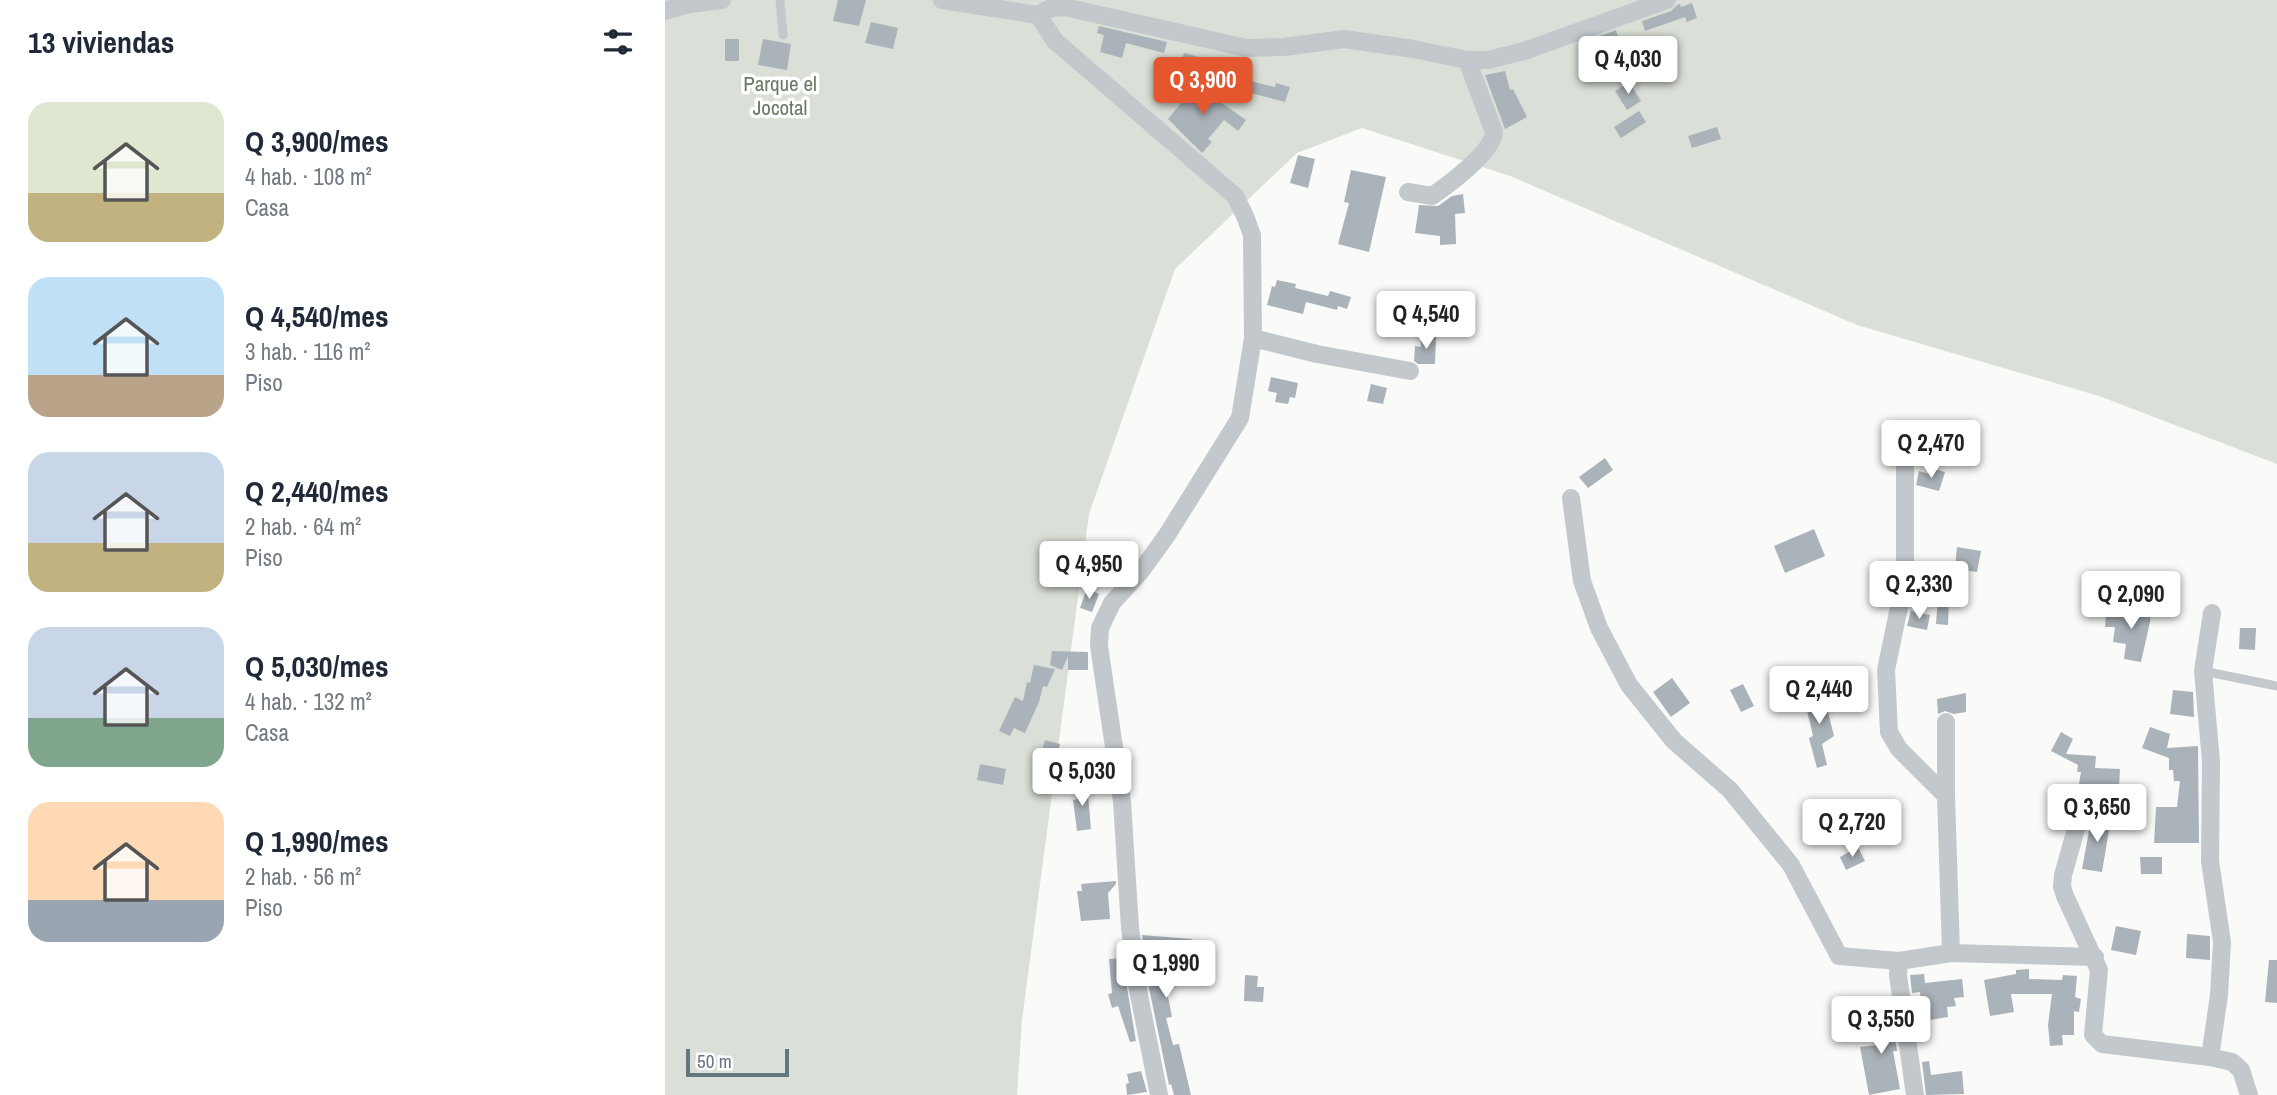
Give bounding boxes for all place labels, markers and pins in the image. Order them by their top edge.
pin: Q 4,030 [1563,36,1693,96]
pin: Q 3,900 [1138,58,1268,117]
pin: Q 4,540 [1361,292,1491,351]
pin: Q 2,470 [1866,420,1996,480]
pin: Q 4,950 [1024,542,1154,601]
pin: Q 2,330 [1854,562,1984,621]
pin: Q 2,090 [2066,572,2196,631]
pin: Q 2,440 [1754,666,1884,726]
pin: Q 5,030 [1017,748,1147,808]
pin: Q 3,650 [2032,784,2162,844]
pin: Q 2,720 [1787,800,1917,859]
pin: Q 1,990 [1101,940,1231,1000]
pin: Q 3,550 [1816,996,1946,1056]

